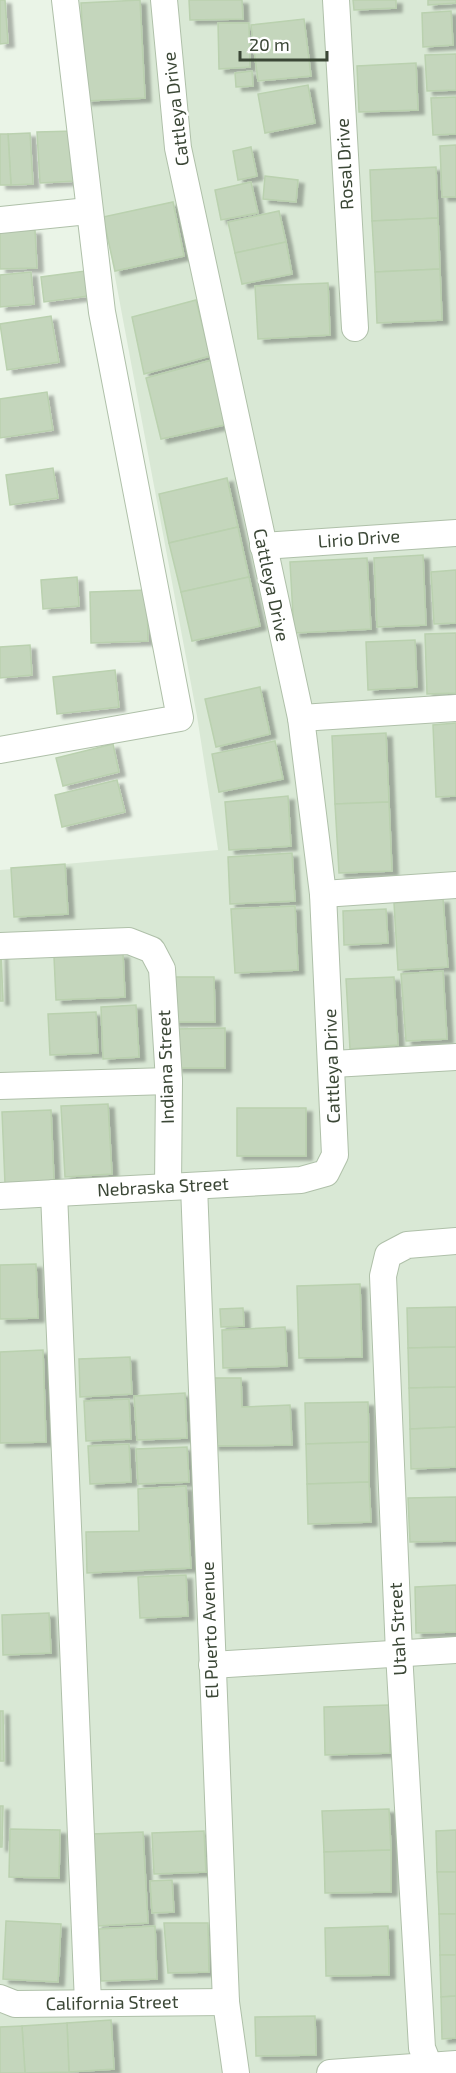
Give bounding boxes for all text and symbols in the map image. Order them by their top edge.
scale bar [240,24,327,62]
text: 20 m [249,33,290,55]
street label: Cattleya Drive [157,51,193,167]
street label: Rosal Drive [331,118,357,211]
street label: Lirio Drive [317,524,401,552]
street label: Cattleya Drive [249,526,295,643]
street label: Cattleya Drive [318,1008,344,1124]
street label: Indiana Street [152,1009,178,1124]
street label: Nebraska Street [96,1172,230,1200]
street label: El Puerto Avenue [196,1561,222,1699]
street label: Utah Street [384,1582,410,1676]
street label: California Street [45,1990,179,2014]

